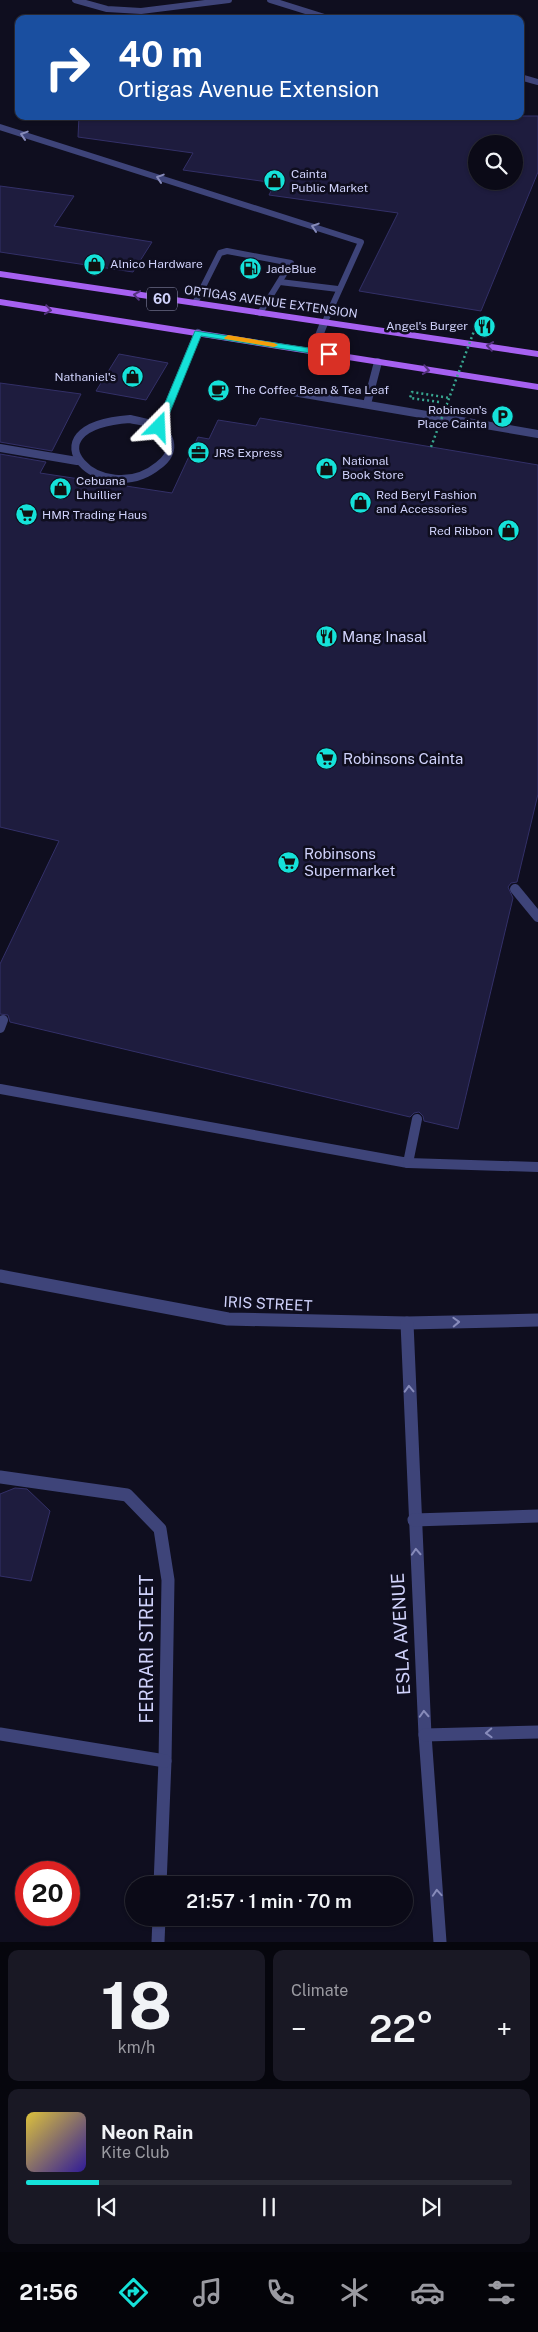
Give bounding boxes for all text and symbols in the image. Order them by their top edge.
text: 40 m [118,34,203,75]
icon: right [35,35,100,100]
text: Ortigas Avenue Extension [118,76,379,102]
one-way arrow [21,130,29,140]
map controls [468,135,523,190]
button: search [468,135,523,190]
place label: Cainta Public Market [291,167,369,195]
shop icon: Cainta Public Market [263,169,287,193]
one-way arrow [156,173,165,183]
one-way arrow [311,222,320,232]
shop icon: Alnico Hardware [82,252,106,276]
place label: Alnico Hardware [110,257,203,271]
fuel station icon: JadeBlue [238,257,262,281]
place label: JadeBlue [266,262,317,276]
street label: ORTIGAS AVENUE EXTENSION [183,283,359,321]
road number: 60 [147,288,177,310]
one-way arrow [133,290,141,301]
one-way arrow [45,304,53,315]
restaurant icon: Angel's Burger [472,314,496,338]
place label: Angel's Burger [386,319,468,333]
pin [308,333,350,375]
icon: arrive [315,340,343,368]
one-way arrow [485,342,494,352]
one-way arrow [421,364,430,374]
shop icon: Nathaniel's [120,365,144,389]
place label: Nathaniel's [54,370,116,384]
cafe icon: The Coffee Bean & Tea Leaf [207,378,231,402]
place label: The Coffee Bean & Tea Leaf [235,383,389,397]
position arrow [132,400,184,452]
place label: Robinson's Place Cainta [417,403,487,431]
parking icon: Robinson's Place Cainta [491,405,515,429]
office icon: JRS Express [186,441,210,465]
place label: JRS Express [214,446,282,460]
place label: National Book Store [342,454,404,482]
shop icon: National Book Store [314,456,338,480]
place label: Cebuana Lhuillier [76,474,125,502]
shop icon: Cebuana Lhuillier [48,476,72,500]
place label: Red Beryl Fashion and Accessories [376,488,477,516]
shop icon: Red Beryl Fashion and Accessories [348,490,372,514]
supermarket icon: HMR Trading Haus [14,503,38,527]
place label: HMR Trading Haus [42,508,147,522]
shop icon: Red Ribbon [497,519,521,543]
place label: Red Ribbon [429,524,493,538]
restaurant icon: Mang Inasal [314,625,338,649]
place label: Mang Inasal [342,628,427,645]
supermarket icon: Robinsons Cainta [315,747,339,771]
place label: Robinsons Cainta [343,750,463,767]
place label: Robinsons Supermarket [304,845,395,879]
supermarket icon: Robinsons Supermarket [276,851,300,875]
street label: IRIS STREET [223,1293,313,1314]
one-way arrow [452,1317,460,1327]
one-way arrow [404,1385,415,1393]
one-way arrow [410,1547,421,1555]
street label: ESLA AVENUE [387,1572,414,1696]
street label: FERRARI STREET [136,1574,157,1723]
one-way arrow [419,1710,430,1718]
one-way arrow [485,1728,493,1739]
speed limit sign: 20 [15,1861,80,1926]
one-way arrow [431,1889,442,1897]
text: 21:57 · 1 min · 70 m [186,1890,352,1912]
text: 18 [101,1967,172,2044]
text: Climate [291,1981,348,2000]
text: 22° [369,2006,434,2051]
text: − [291,2012,307,2045]
text: + [496,2012,512,2045]
text: km/h [118,2038,155,2057]
text: Neon Rain [101,2121,193,2143]
text: Kite Club [101,2143,169,2162]
icon: previous [93,2193,121,2221]
icon: pause [255,2193,283,2221]
icon: next [417,2193,445,2221]
icon: directions [116,2275,151,2310]
icon: music [190,2275,225,2310]
icon: phone [263,2275,298,2310]
icon: climate [337,2275,372,2310]
icon: car [410,2275,445,2310]
icon: filters [484,2275,519,2310]
text: 21:56 [19,2279,78,2305]

